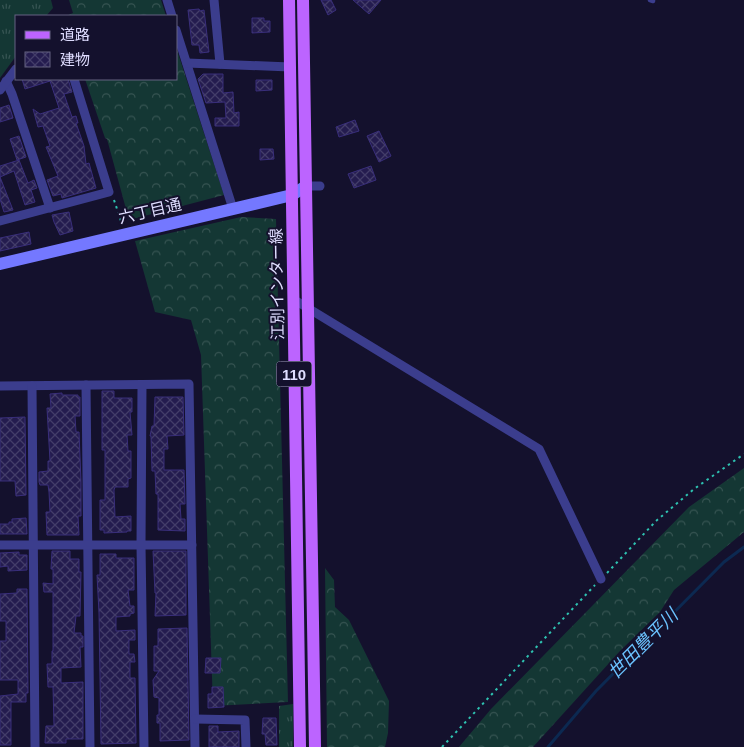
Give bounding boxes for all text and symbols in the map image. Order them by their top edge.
legend [15,15,178,80]
text: 道路 [60,26,90,43]
text: 建物 [60,51,90,68]
street label: 六丁目通 [117,196,183,226]
street label: 江別インター線 [268,228,286,340]
road number: 110 [276,362,312,386]
water label: 世田豊平川 [604,604,683,683]

